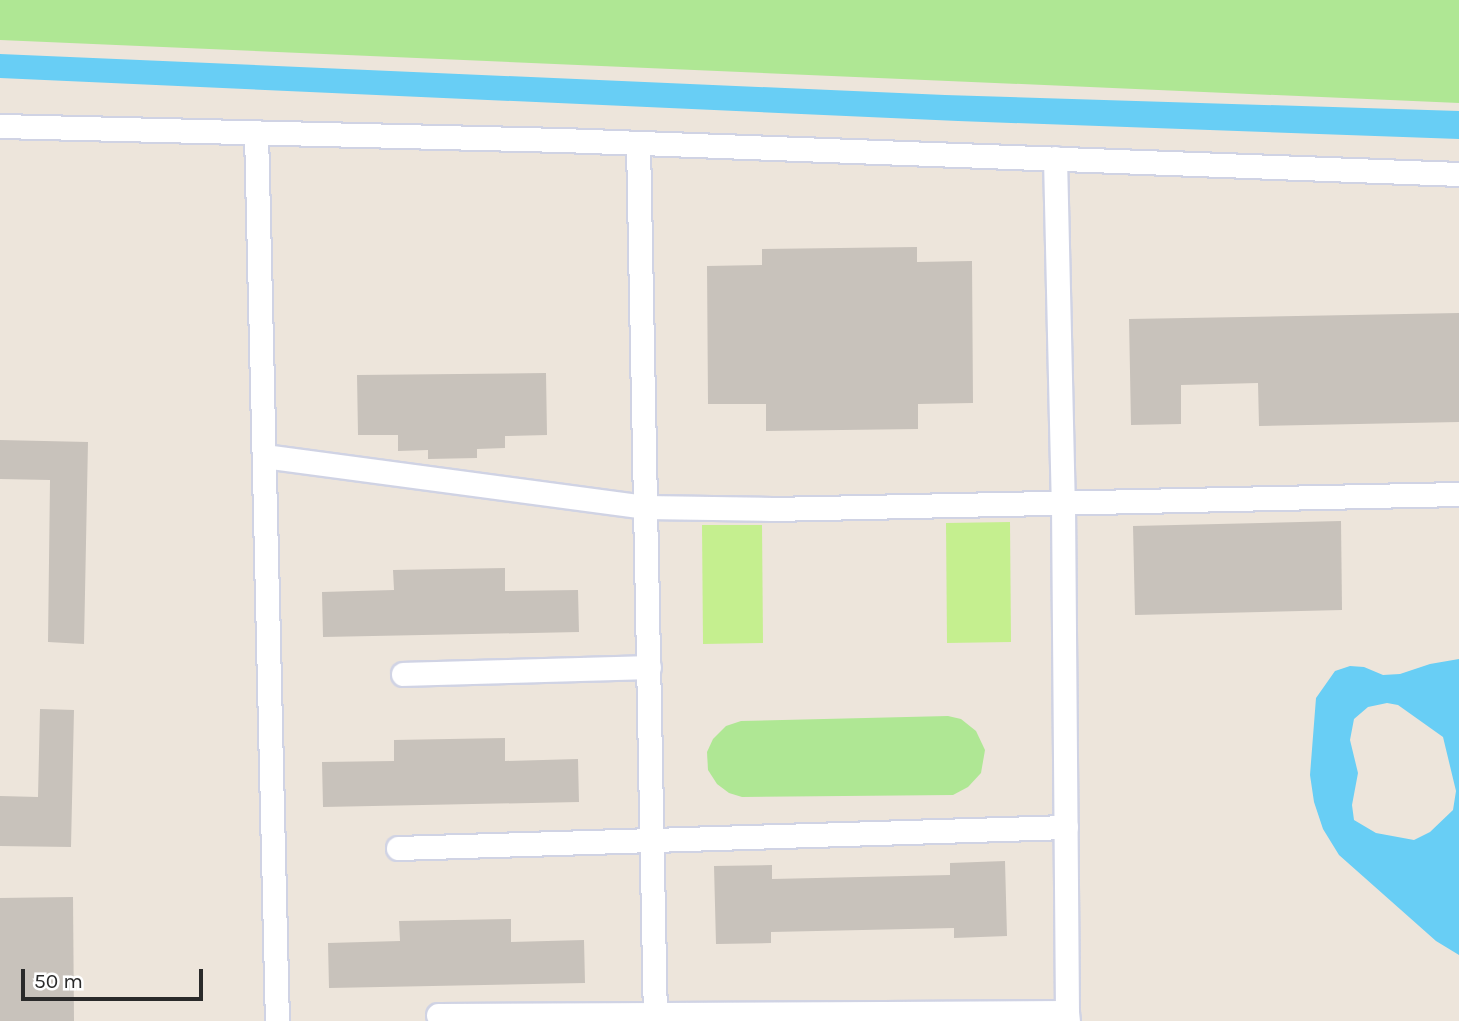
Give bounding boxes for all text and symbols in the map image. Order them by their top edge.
scale bar [24,954,206,998]
text: 50 m [34,969,83,993]

